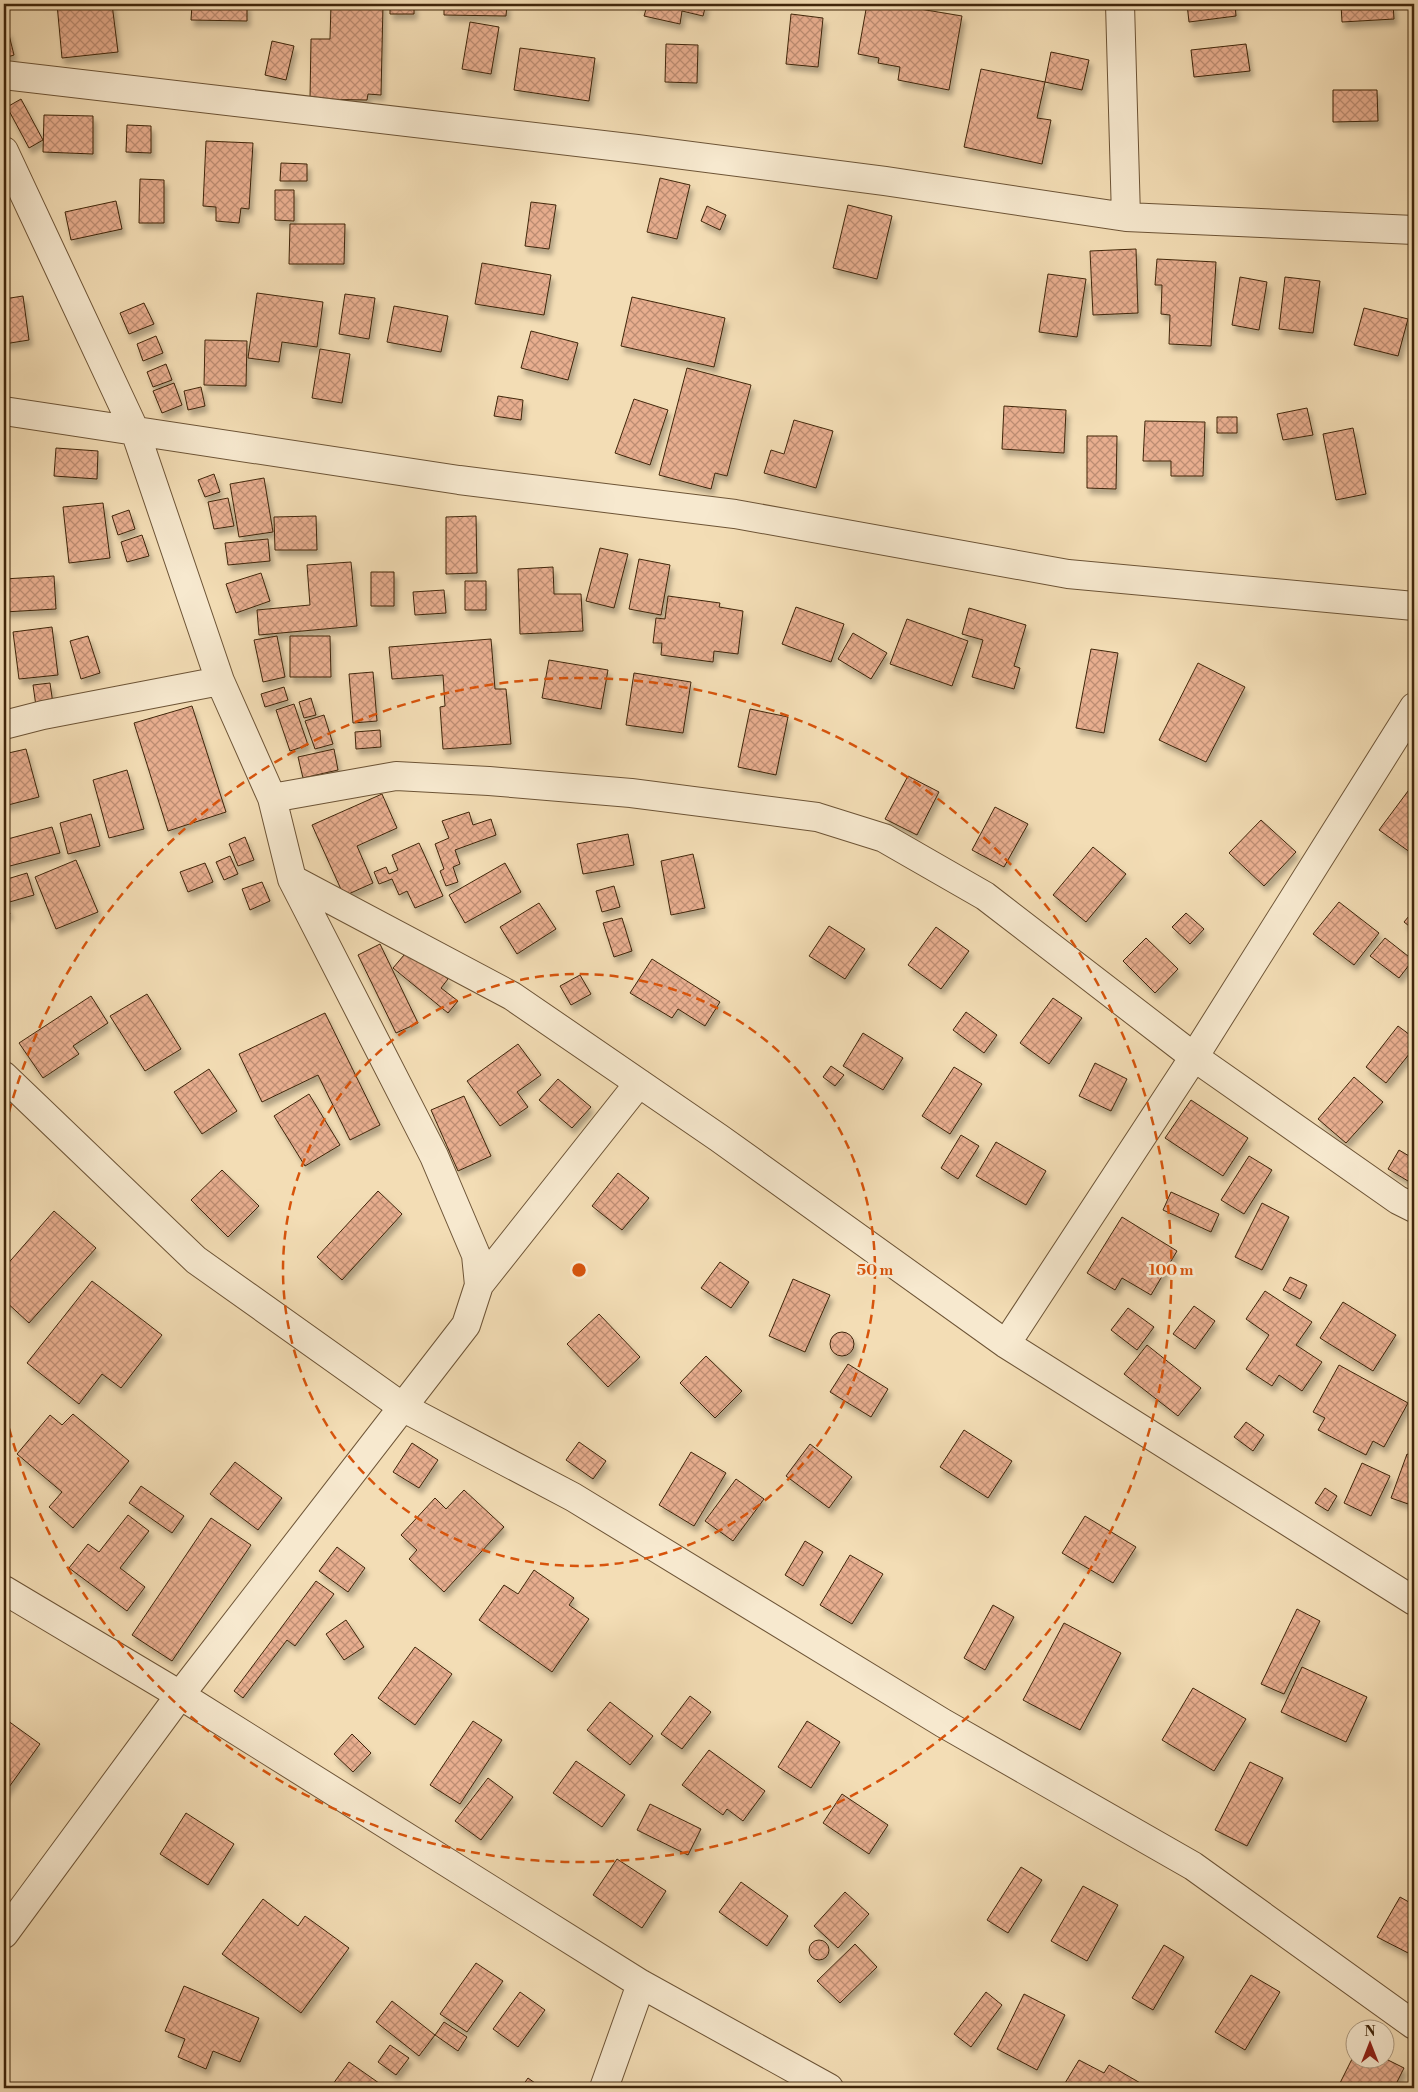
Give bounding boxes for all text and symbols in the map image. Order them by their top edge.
centre of rings [570,1261,588,1279]
text: 50 m [857,1261,893,1280]
text: 100 m [1149,1261,1194,1280]
north arrow [1346,2020,1396,2070]
text: N [1364,2023,1376,2041]

